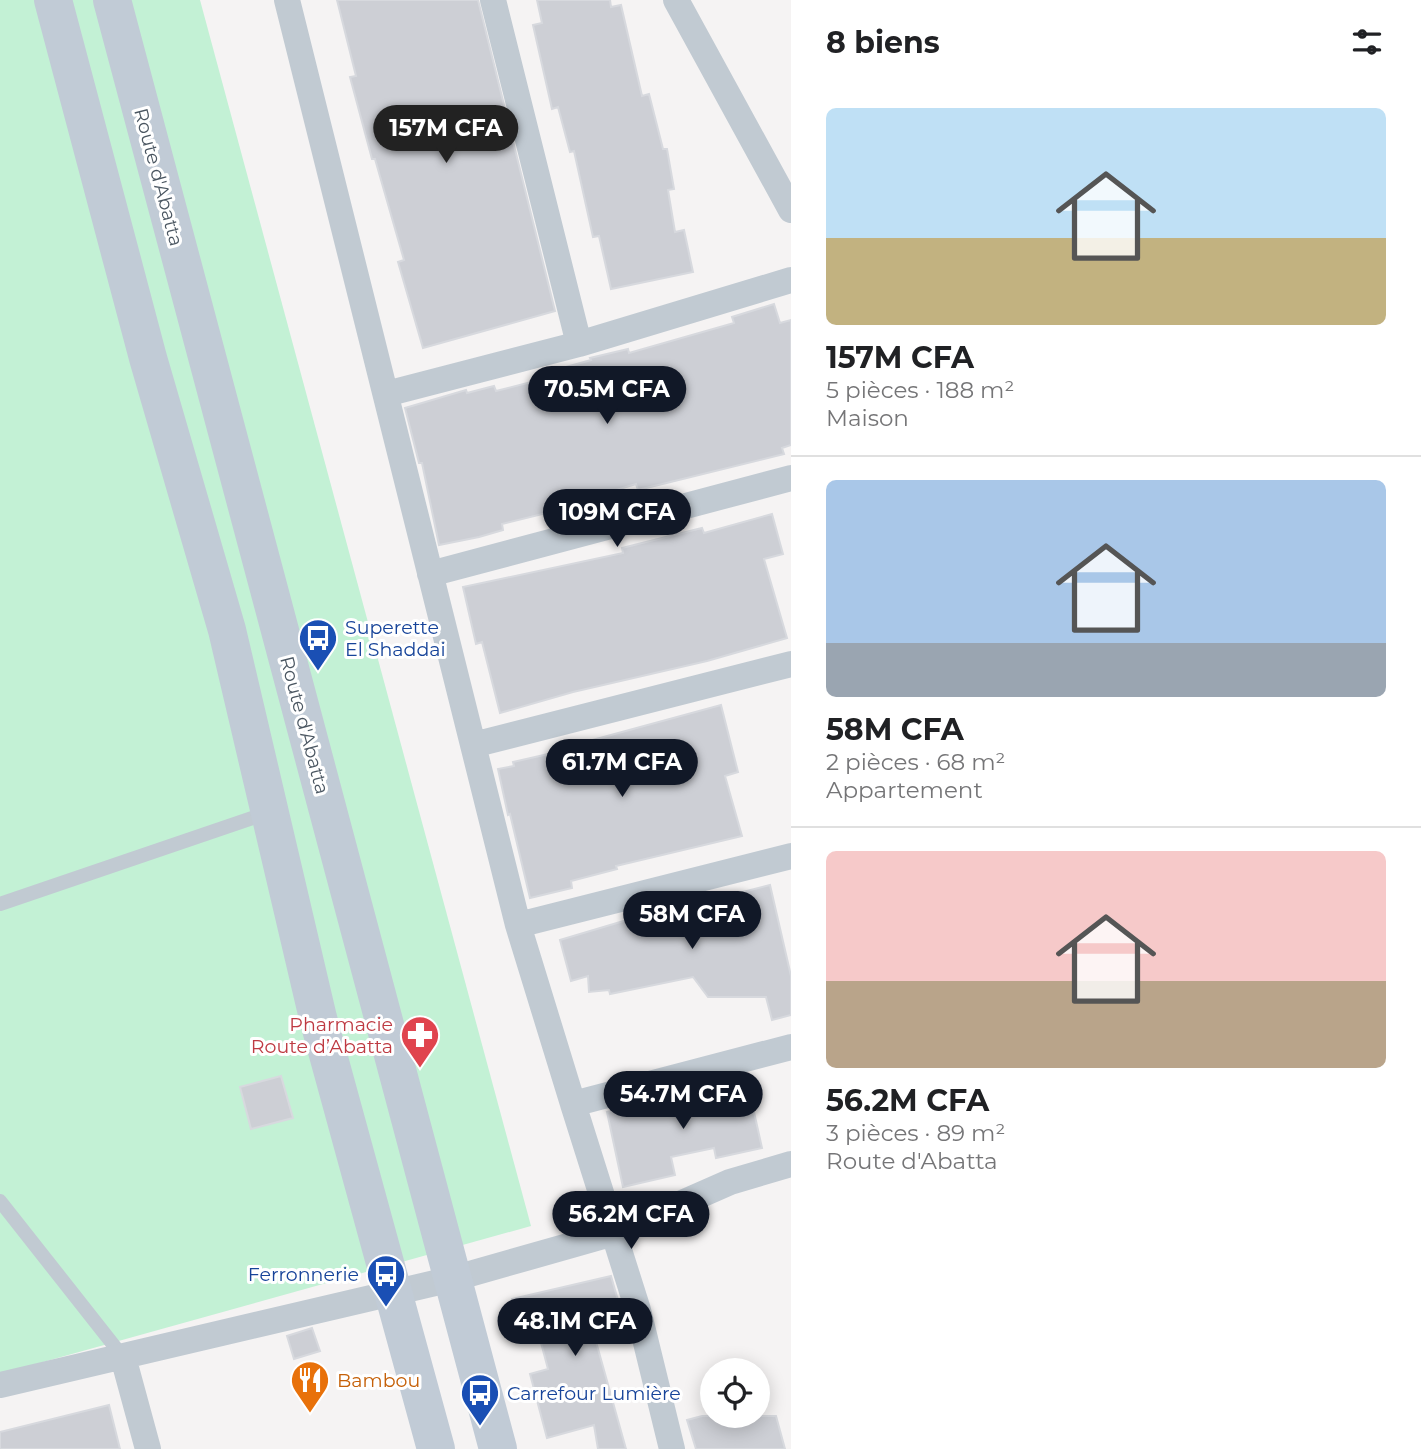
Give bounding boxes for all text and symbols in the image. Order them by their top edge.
icon: filters [1348,23,1386,61]
text: 8 biens [826,24,940,61]
street label: Route d'Abatta [129,106,188,249]
pin: 157M CFA [374,106,518,165]
text: 157M CFA [389,114,503,142]
icon: home [1043,153,1169,279]
text: 157M CFA [826,339,974,376]
pin: 70.5M CFA [527,366,687,426]
text: 70.5M CFA [544,375,670,403]
text: 5 pièces · 188 m² [826,376,1014,404]
text: Maison [826,404,909,432]
pin: 109M CFA [545,490,689,549]
text: 109M CFA [559,498,675,526]
icon: home [1043,525,1169,651]
place label: Superette El Shaddai [345,616,446,661]
bus stop icon: Superette El Shaddai [297,617,339,672]
street label: Route d'Abatta [275,654,334,797]
text: 58M CFA [826,711,964,748]
pin: 61.7M CFA [542,740,702,799]
text: 61.7M CFA [562,748,682,776]
text: 2 pièces · 68 m² [826,748,1005,776]
text: Appartement [826,776,983,804]
pin: 58M CFA [627,892,757,951]
icon: home [1043,896,1169,1022]
text: 58M CFA [639,900,745,928]
place label: Pharmacie Route d’Abatta [251,1013,393,1058]
pharmacy icon: Pharmacie Route d’Abatta [399,1014,441,1069]
pin: 54.7M CFA [603,1072,763,1131]
text: 54.7M CFA [620,1080,746,1108]
text: 56.2M CFA [826,1082,989,1119]
text: 3 pièces · 89 m² [826,1119,1005,1147]
text: Route d'Abatta [826,1147,998,1175]
pin: 56.2M CFA [551,1192,711,1251]
text: 56.2M CFA [568,1200,694,1228]
bus stop icon: Ferronnerie [365,1253,407,1308]
place label: Ferronnerie [248,1263,359,1286]
pin: 48.1M CFA [495,1298,655,1358]
text: 48.1M CFA [514,1307,636,1335]
map controls [700,1358,770,1428]
button: locate [700,1358,770,1428]
restaurant icon: Bambou [289,1359,331,1414]
place label: Bambou [337,1369,420,1392]
bus stop icon: Carrefour Lumière [459,1372,501,1427]
place label: Carrefour Lumière [507,1382,681,1405]

